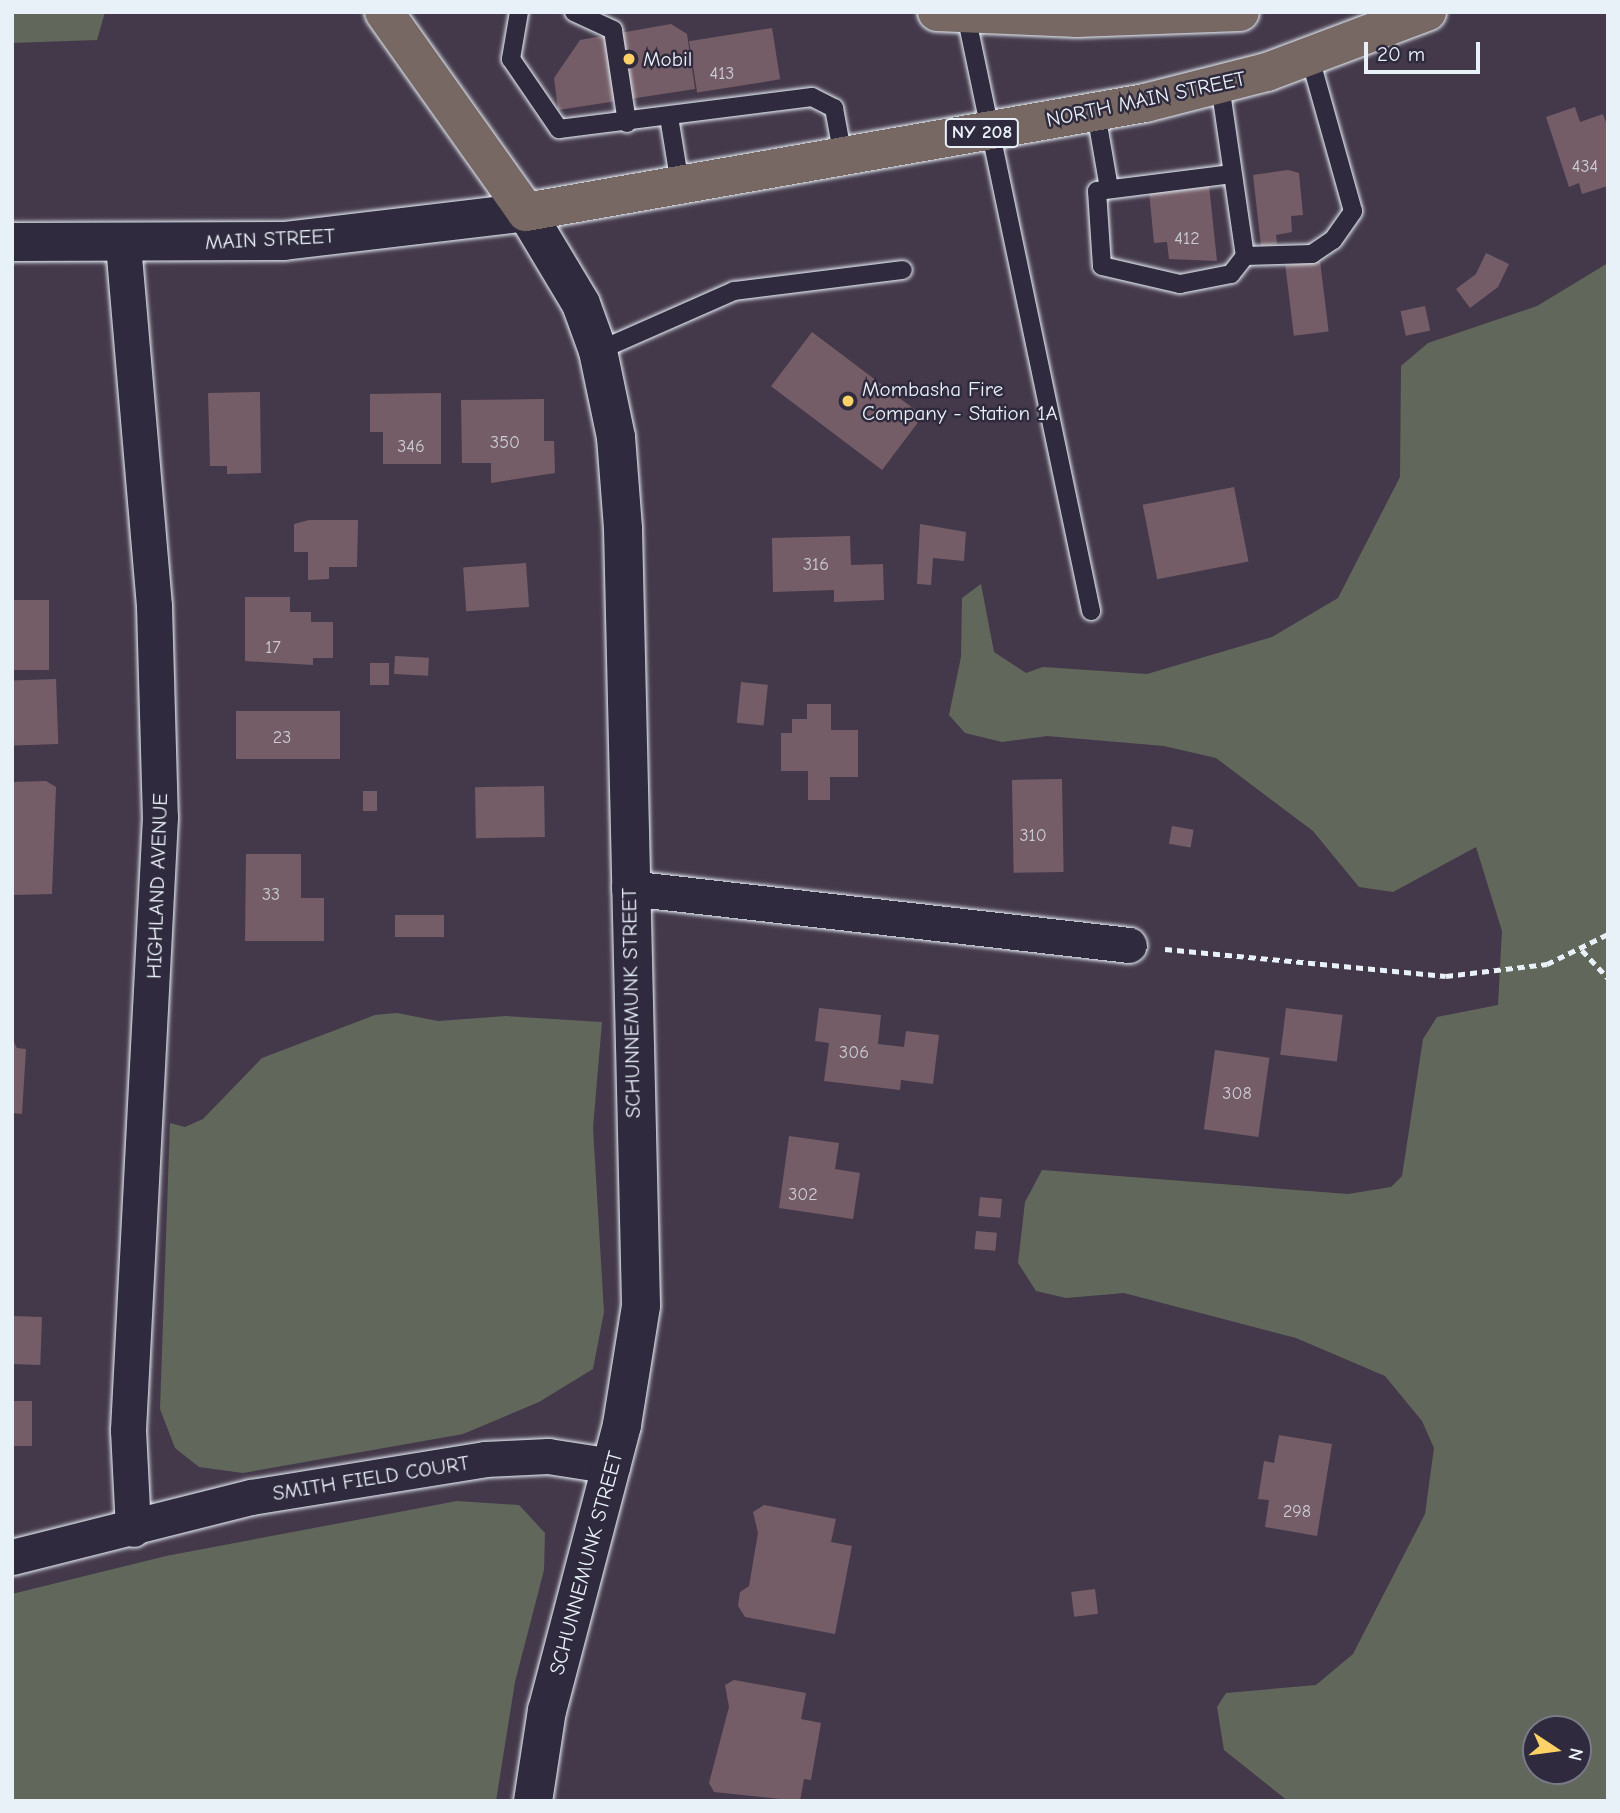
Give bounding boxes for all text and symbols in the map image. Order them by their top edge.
scale bar [1368,28,1484,72]
text: 20 m [1377,42,1425,66]
place label: Mobil [643,46,692,72]
marker: Mobil [621,51,637,67]
house number: 413 [710,63,734,85]
street label: NORTH MAIN STREET [1044,66,1248,132]
road number: NY 208 [944,118,1020,148]
house number: 434 [1572,156,1598,178]
street label: MAIN STREET [204,223,336,255]
house number: 412 [1174,228,1200,250]
place label: Mombasha Fire Company - Station 1A [862,376,1058,426]
marker: Mombasha Fire Company - Station 1A [840,393,856,409]
house number: 350 [490,432,520,454]
house number: 346 [397,436,425,458]
house number: 316 [803,554,829,576]
house number: 17 [265,637,281,659]
house number: 23 [273,727,291,749]
street label: HIGHLAND AVENUE [141,793,173,979]
house number: 310 [1019,825,1047,847]
house number: 33 [262,884,280,906]
street label: SCHUNNEMUNK STREET [616,888,646,1118]
house number: 306 [839,1042,869,1064]
house number: 308 [1222,1083,1252,1105]
house number: 302 [788,1184,818,1206]
street label: SCHUNNEMUNK STREET [544,1448,628,1678]
street label: SMITH FIELD COURT [271,1450,471,1506]
house number: 298 [1283,1501,1311,1523]
north arrow [1522,1715,1592,1785]
text: N [1563,1746,1588,1763]

